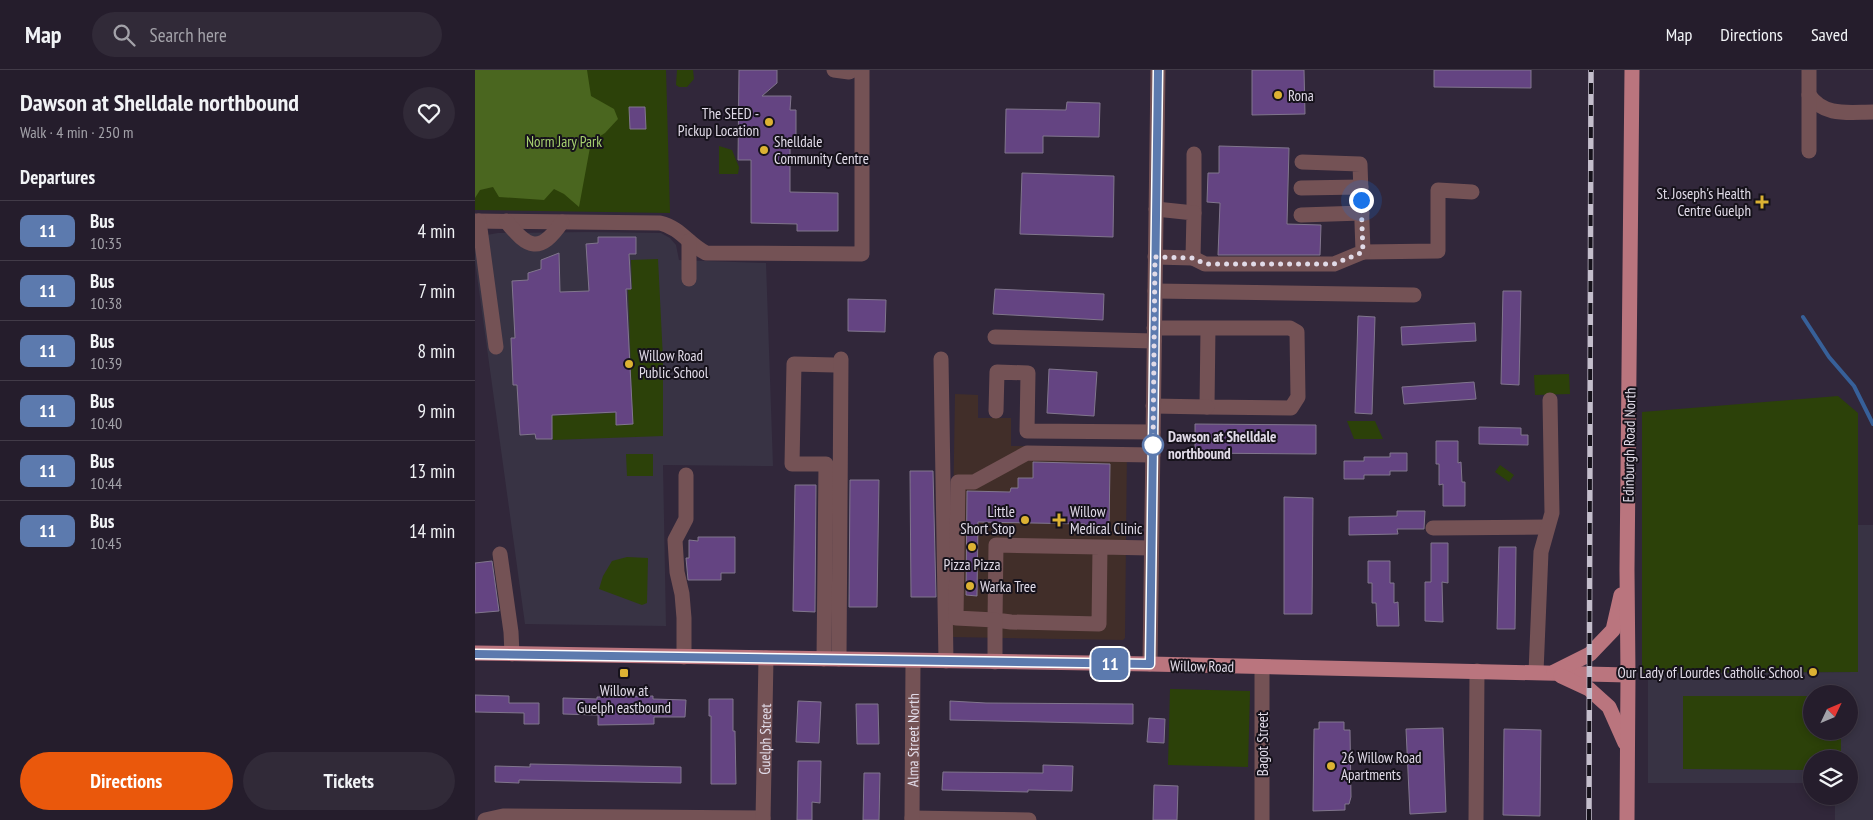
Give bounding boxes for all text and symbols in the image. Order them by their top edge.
search box [92,12,442,57]
text: Map [25,19,62,50]
icon: search [110,21,138,49]
text: Search here [150,23,227,47]
text: Map [1666,23,1692,46]
text: Directions [1720,23,1783,46]
text: Saved [1811,23,1848,46]
place label: Rona [1288,86,1314,105]
text: Dawson at Shelldale northbound [20,87,299,118]
button: heart [403,87,455,139]
marker: Rona [1272,89,1284,101]
place label: The SEED - Pickup Location [678,104,759,140]
marker: The SEED - Pickup Location [763,116,775,128]
text: Walk · 4 min · 250 m [20,122,133,142]
park label: Norm Jary Park [526,132,602,151]
place label: Shelldale Community Centre [774,132,869,168]
marker: Shelldale Community Centre [758,144,770,156]
text: Departures [20,165,95,189]
place label: St. Joseph's Health Centre Guelph [1656,184,1751,220]
your location [1349,188,1374,213]
marker: St. Joseph's Health Centre Guelph [1755,195,1769,209]
text: Bus [90,209,114,233]
text: 11 [39,219,56,242]
text: 4 min [418,219,455,243]
text: 10:35 [90,233,122,253]
text: Bus [90,269,114,293]
text: 11 [39,279,56,302]
text: 7 min [418,279,455,303]
text: 10:38 [90,293,122,313]
text: Bus [90,329,114,353]
text: 11 [39,339,56,362]
text: 8 min [418,339,455,363]
place label: Willow Road Public School [639,346,709,382]
text: 10:39 [90,353,122,373]
marker: Willow Road Public School [623,358,635,370]
street label: Edinburgh Road North [1619,387,1639,503]
text: Bus [90,389,114,413]
text: 11 [39,399,56,422]
text: 9 min [418,399,455,423]
text: 10:40 [90,413,122,433]
place label: Dawson at Shelldale northbound [1168,427,1277,463]
marker: Dawson at Shelldale northbound [1142,434,1164,456]
text: Bus [90,449,114,473]
text: 11 [39,459,56,482]
text: 13 min [409,459,455,483]
text: 10:44 [90,473,122,493]
place label: Little Short Stop [960,502,1015,538]
place label: Willow Medical Clinic [1070,502,1143,538]
text: Bus [90,509,114,533]
marker: Willow Medical Clinic [1052,513,1066,527]
marker: Little Short Stop [1019,514,1031,526]
text: 11 [39,519,56,542]
text: 14 min [409,519,455,543]
text: 10:45 [90,533,122,553]
marker: Pizza Pizza [966,541,978,553]
place label: Pizza Pizza [944,555,1000,574]
place label: Warka Tree [980,577,1036,596]
marker: Warka Tree [964,580,976,592]
line badge: 11 [1087,648,1133,680]
text: 11 [1101,652,1119,675]
street label: Willow Road [1170,656,1234,676]
place label: Our Lady of Lourdes Catholic School [1617,663,1803,682]
marker: Our Lady of Lourdes Catholic School [1807,666,1819,678]
marker: Willow at Guelph eastbound [618,667,630,679]
place label: Willow at Guelph eastbound [577,681,671,717]
north arrow [1803,685,1857,740]
map controls [1803,685,1858,805]
street label: Alma Street North [903,693,922,787]
street label: Guelph Street [754,703,775,775]
street label: Bagot Street [1253,712,1272,776]
place label: 26 Willow Road Apartments [1341,748,1421,784]
button: layers [1803,750,1858,805]
button: Directions [20,752,233,810]
button: Tickets [243,752,455,810]
marker: 26 Willow Road Apartments [1325,760,1337,772]

